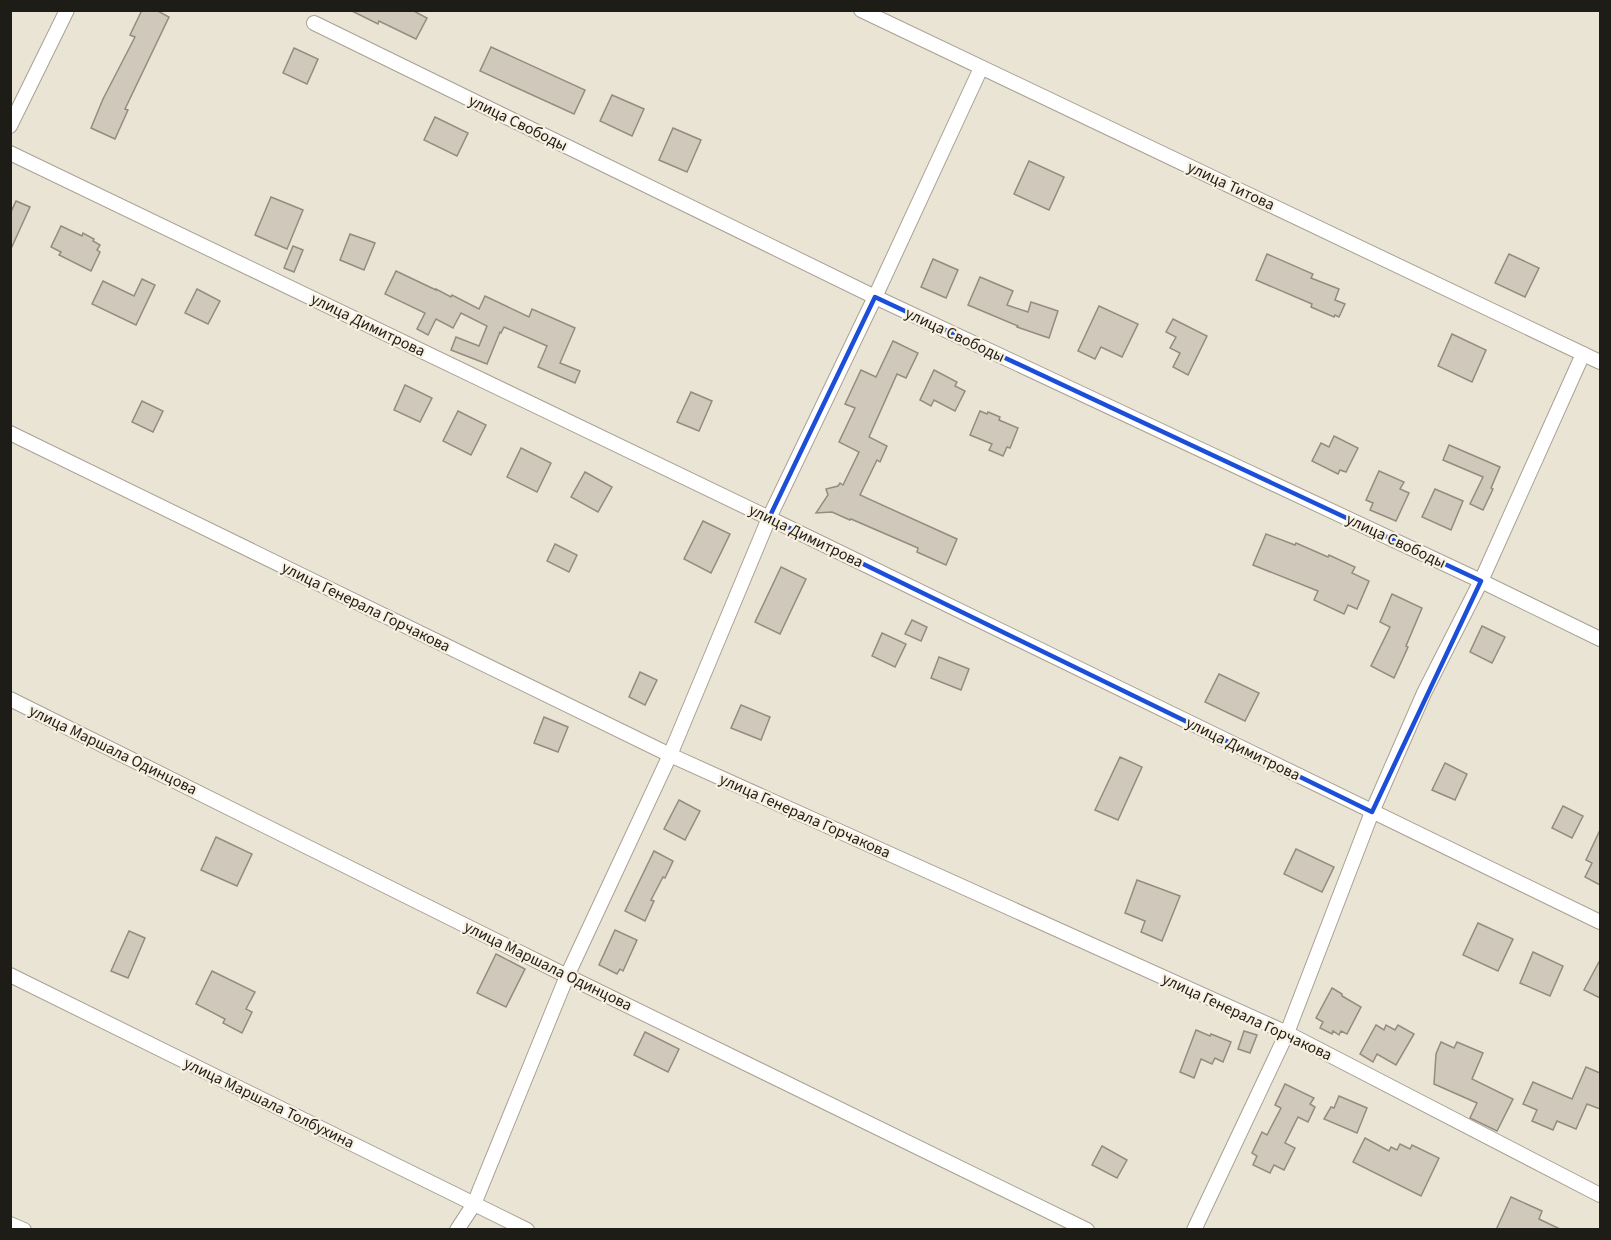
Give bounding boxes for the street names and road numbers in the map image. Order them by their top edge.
street label: улица Свободы [465,89,571,157]
street label: улица Титова [1184,156,1278,216]
street label: улица Димитрова [307,288,429,362]
street label: улица Свободы [902,302,1008,368]
street label: улица Димитрова [745,499,867,573]
street label: улица Свободы [1343,508,1449,574]
street label: улица Генерала Горчакова [278,556,454,658]
street label: улица Маршала Одинцова [25,700,201,800]
street label: улица Димитрова [1182,712,1304,786]
street label: улица Генерала Горчакова [716,768,894,864]
street label: улица Маршала Одинцова [460,916,636,1016]
street label: улица Генерала Горчакова [1158,968,1336,1066]
street label: улица Маршала Толбухина [180,1052,358,1154]

